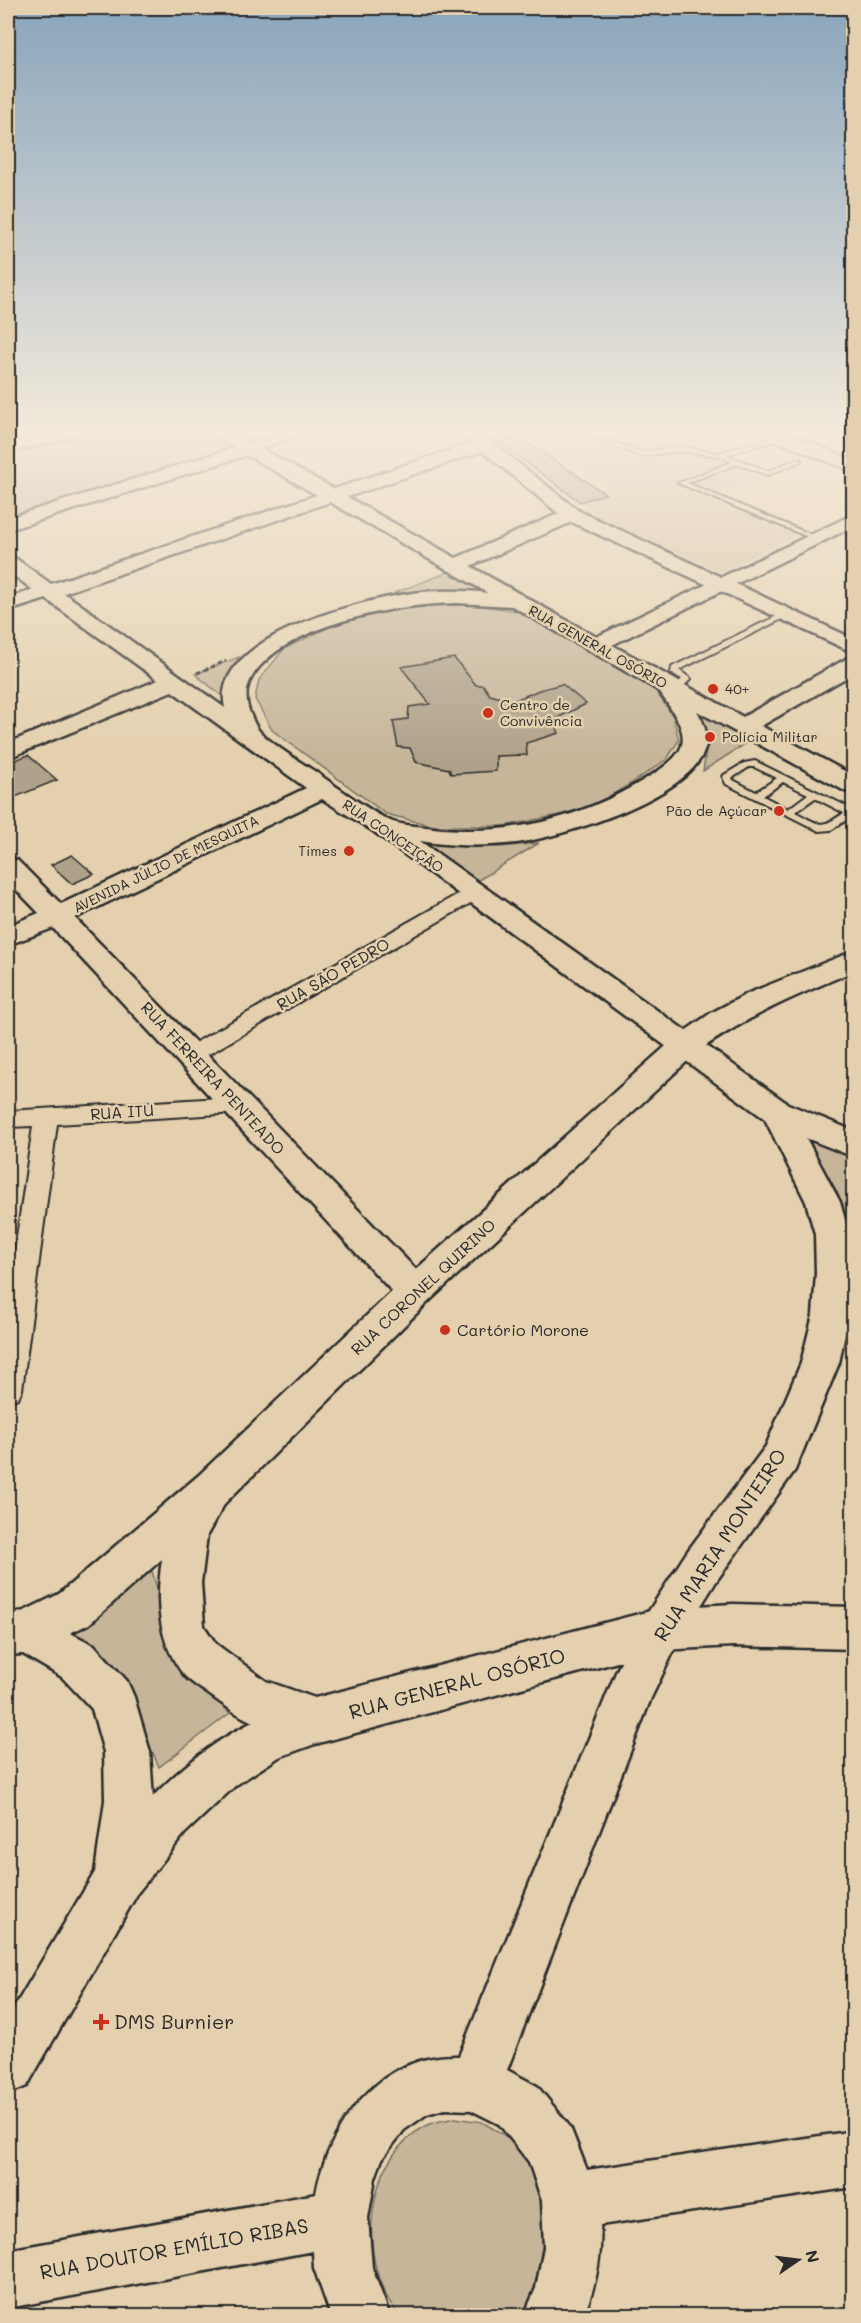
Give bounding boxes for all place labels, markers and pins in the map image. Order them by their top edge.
place label: 40+ [725,679,749,698]
marker: 40+ [706,682,720,696]
place label: Centro de Convivência [500,695,582,730]
marker: Centro de Convivência [481,706,495,720]
place label: Polícia Militar [722,727,818,746]
marker: Polícia Militar [703,730,717,744]
place label: Pão de Açúcar [666,801,767,820]
marker: Pão de Açúcar [772,804,786,818]
place label: Times [298,841,337,860]
marker: Times [342,844,356,858]
place label: Cartório Morone [457,1319,589,1340]
marker: Cartório Morone [438,1323,452,1337]
place label: DMS Burnier [114,2008,234,2034]
marker: DMS Burnier [92,2013,110,2031]

